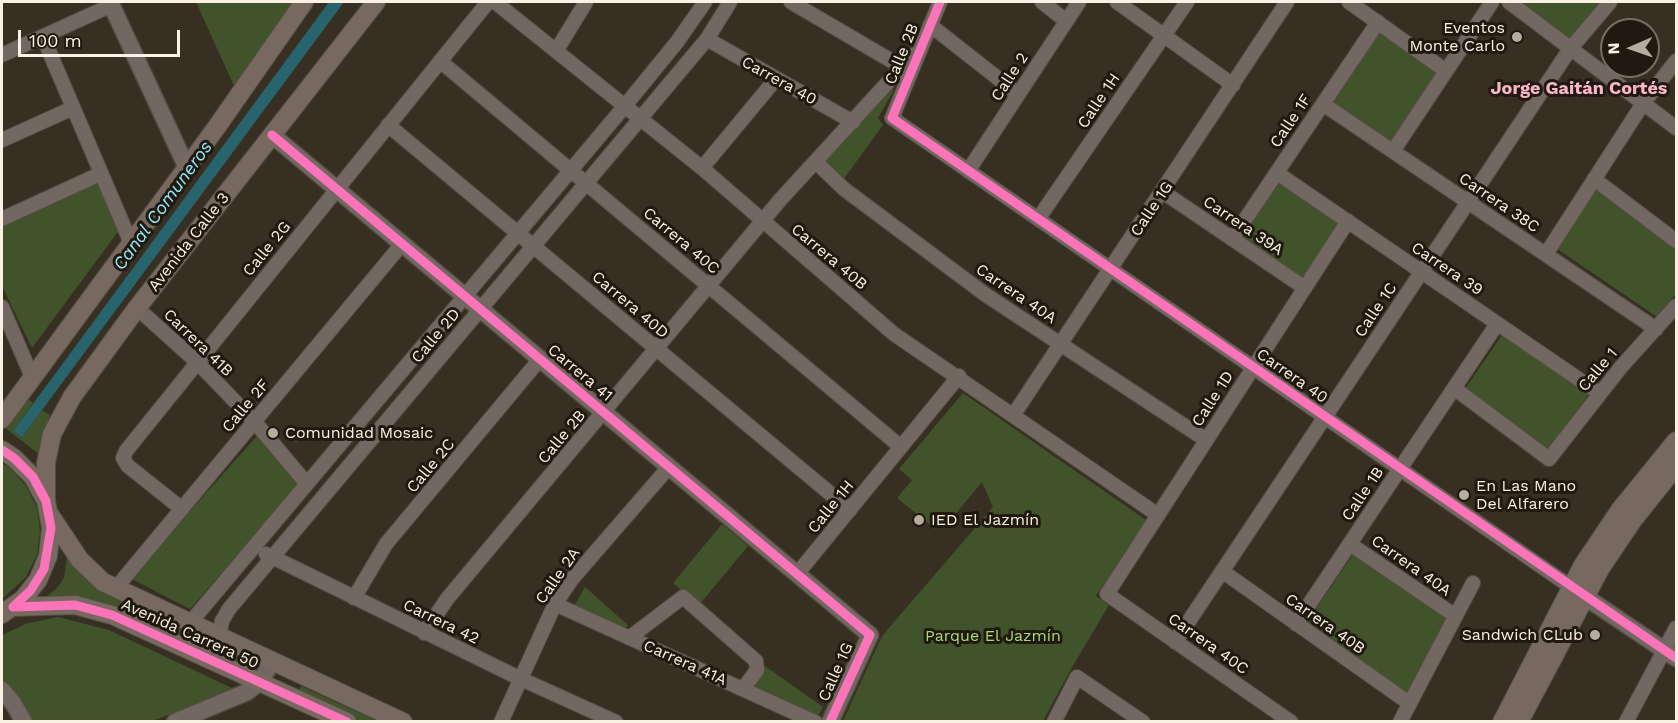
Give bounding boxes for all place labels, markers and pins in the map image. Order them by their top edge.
place label: Eventos Monte Carlo [1410,18,1505,56]
marker: Eventos Monte Carlo [1510,30,1524,44]
place label: Comunidad Mosaic [285,423,433,443]
marker: Comunidad Mosaic [266,426,280,440]
place label: En Las Mano Del Alfarero [1476,476,1576,514]
marker: En Las Mano Del Alfarero [1457,488,1471,502]
place label: IED El Jazmín [931,510,1039,530]
marker: IED El Jazmín [912,513,926,527]
place label: Sandwich CLub [1462,625,1583,645]
marker: Sandwich CLub [1588,628,1602,642]

